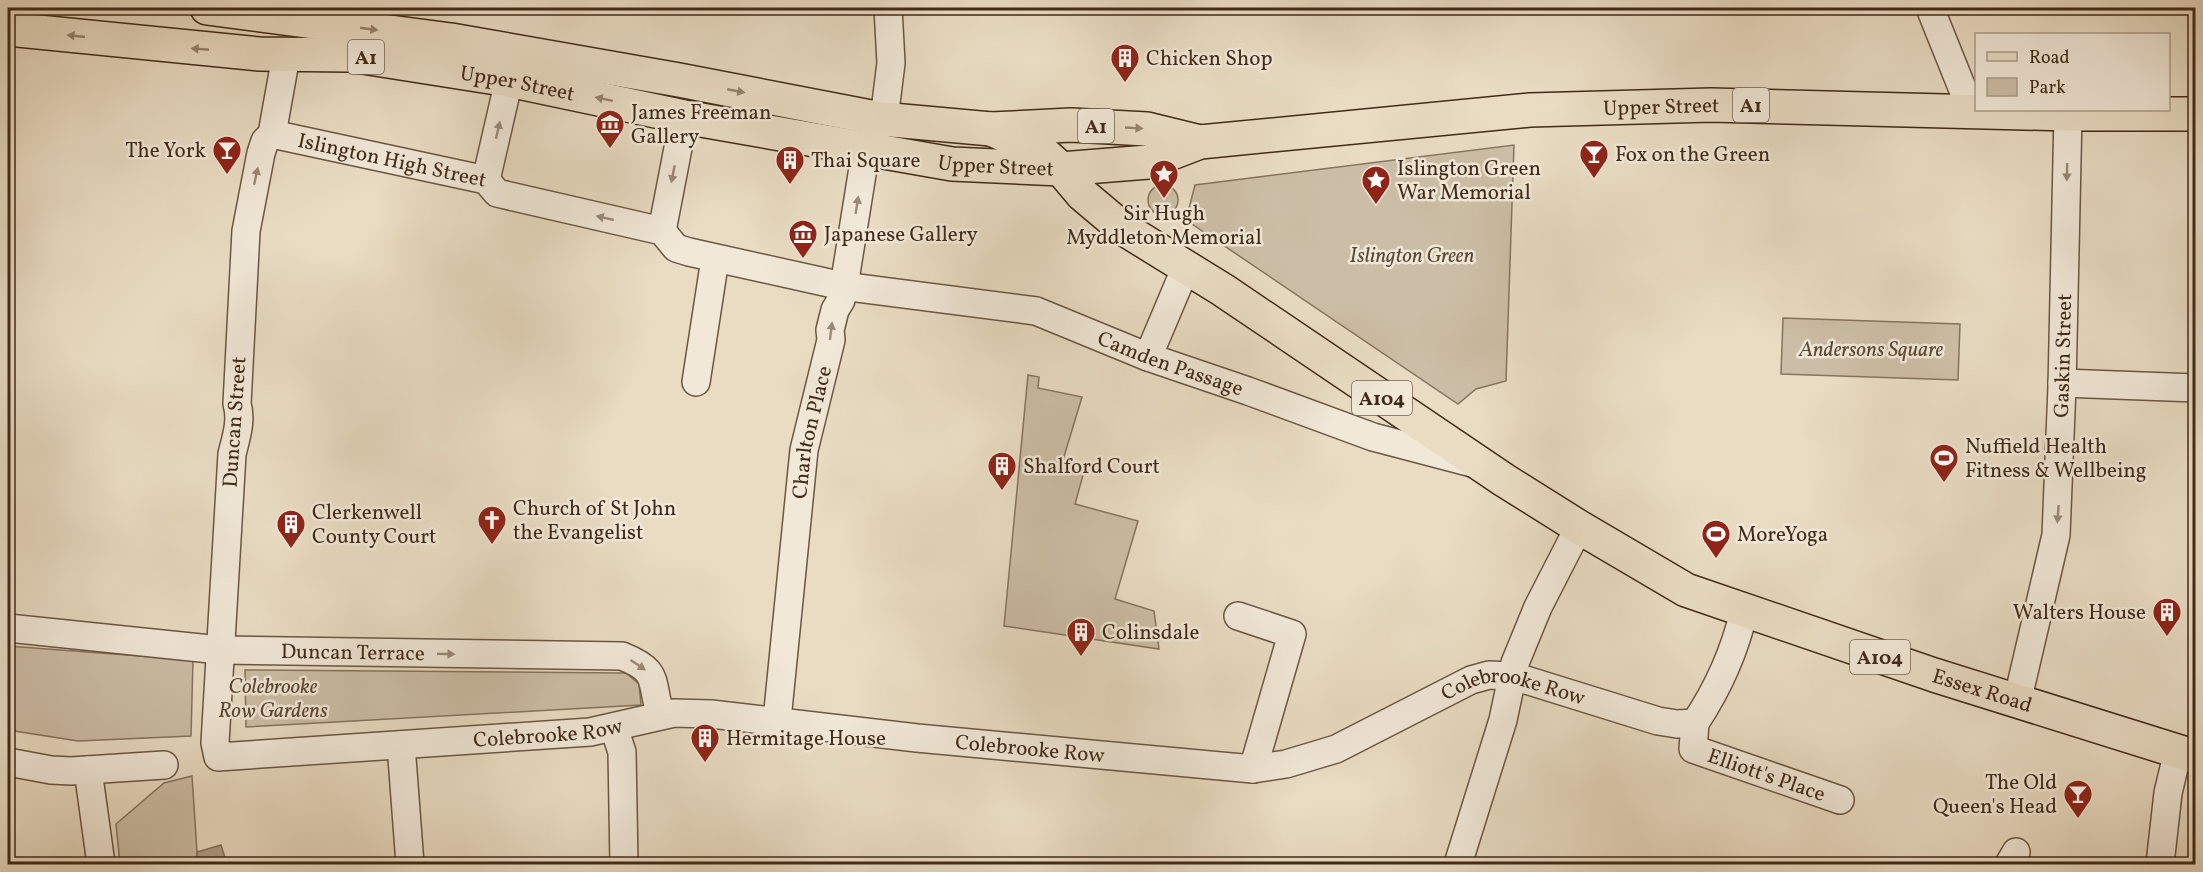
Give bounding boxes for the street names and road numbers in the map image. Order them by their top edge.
road number: A1 [348,40,384,74]
street label: Upper Street [458,59,577,110]
road number: A1 [1733,88,1769,122]
street label: Upper Street [1603,92,1720,124]
road number: A1 [1078,109,1114,143]
street label: Islington High Street [295,127,489,196]
street label: Upper Street [935,149,1055,185]
street label: Gaskin Street [2048,293,2080,418]
street label: Camden Passage [1093,325,1247,404]
street label: Duncan Street [216,356,255,489]
street label: Charlton Place [786,363,840,500]
road number: A104 [1352,381,1412,415]
street label: Duncan Terrace [281,638,425,669]
road number: A104 [1850,640,1910,674]
street label: Colebrooke Row [1436,662,1589,714]
street label: Essex Road [1928,662,2036,721]
street label: Colebrooke Row [472,712,626,756]
street label: Colebrooke Row [954,729,1106,771]
street label: Elliott's Place [1703,742,1829,810]

